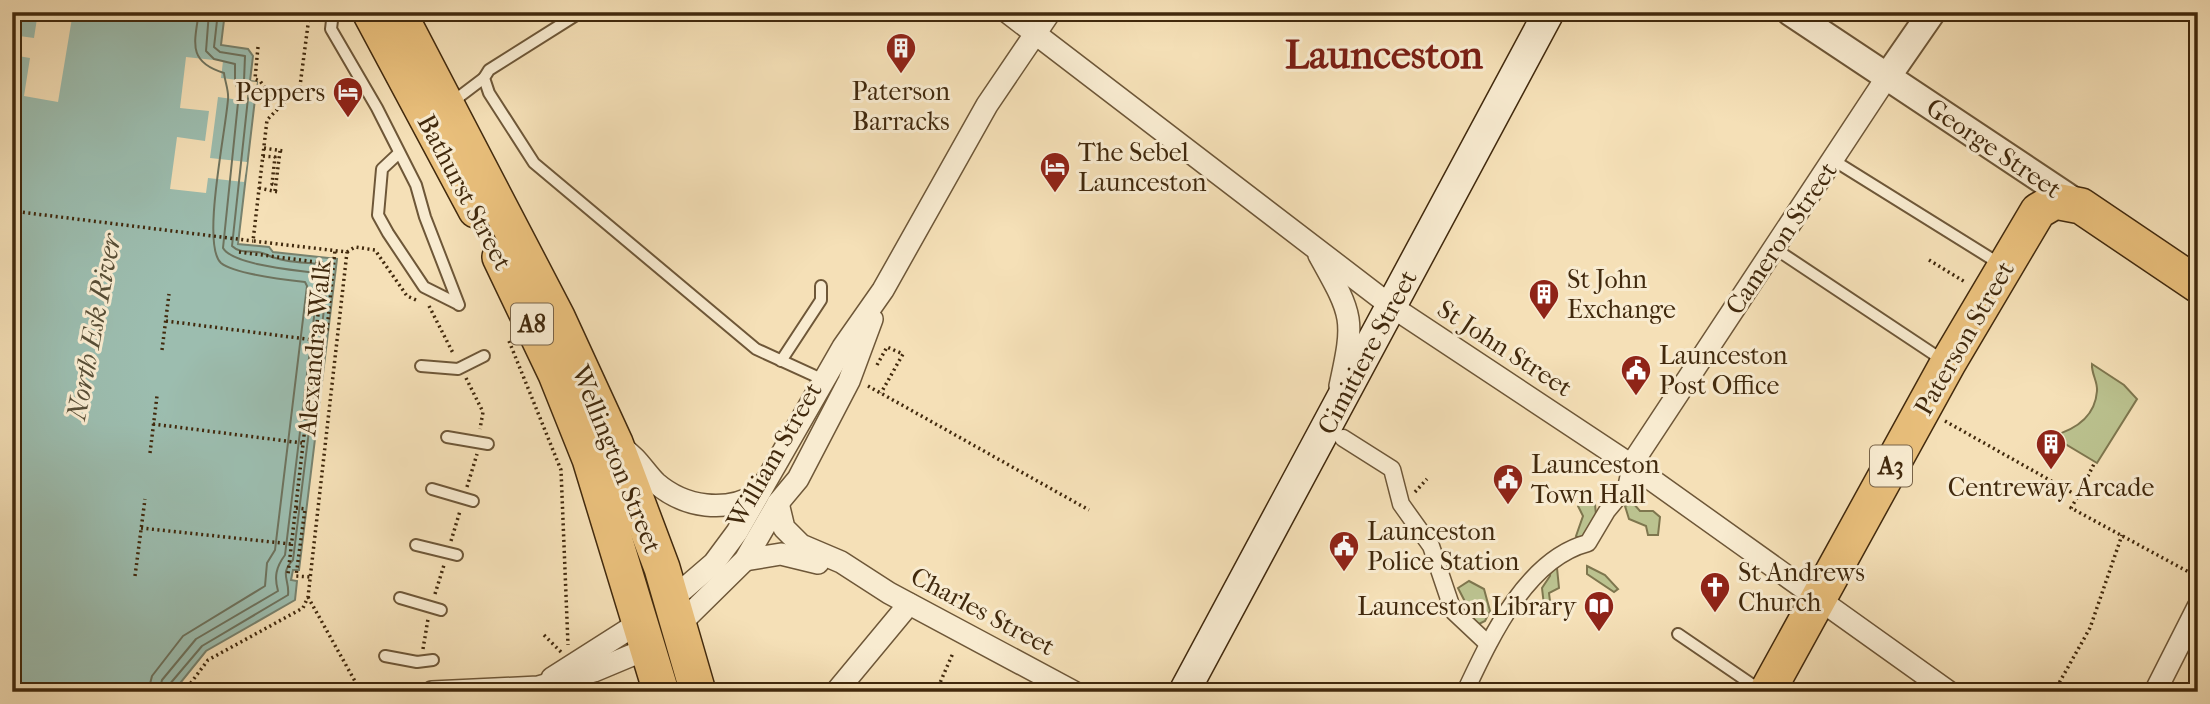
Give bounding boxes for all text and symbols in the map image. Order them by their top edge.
building icon: Paterson Barracks [884,31,918,75]
district label: Launceston [1285,32,1484,78]
hotel icon: Peppers [331,75,365,119]
place label: Paterson Barracks [852,76,950,137]
place label: Peppers [235,77,325,108]
street label: George Street [1920,92,2068,205]
street label: Bathurst Street [411,109,519,276]
place label: The Sebel Launceston [1078,137,1207,198]
hotel icon: The Sebel Launceston [1038,150,1072,194]
street label: Cameron Street [1719,156,1844,320]
water label: North Esk River [59,229,128,424]
street label: Paterson Street [1908,255,2021,421]
street label: Alexandra Walk [291,258,338,438]
street label: Cimitiere Street [1311,264,1424,440]
place label: St John Exchange [1567,264,1676,325]
building icon: St John Exchange [1527,277,1561,321]
street label: St John Street [1432,293,1579,404]
road number: A8 [511,304,553,344]
place label: Launceston Post Office [1659,340,1788,401]
public building icon: Launceston Post Office [1619,353,1653,397]
street label: Wellington Street [564,360,669,558]
street label: William Street [720,376,829,534]
building icon: Centreway Arcade [2034,427,2068,471]
road number: A3 [1870,446,1912,486]
place label: Launceston Town Hall [1531,449,1660,510]
public building icon: Launceston Town Hall [1491,462,1525,506]
place label: Centreway Arcade [1948,472,2154,503]
place label: Launceston Police Station [1367,516,1519,577]
public building icon: Launceston Police Station [1327,529,1361,573]
place label: St Andrews Church [1738,557,1865,618]
street label: Charles Street [905,561,1061,663]
church icon: St Andrews Church [1698,570,1732,614]
library icon: Launceston Library [1582,589,1616,633]
place label: Launceston Library [1357,591,1577,622]

